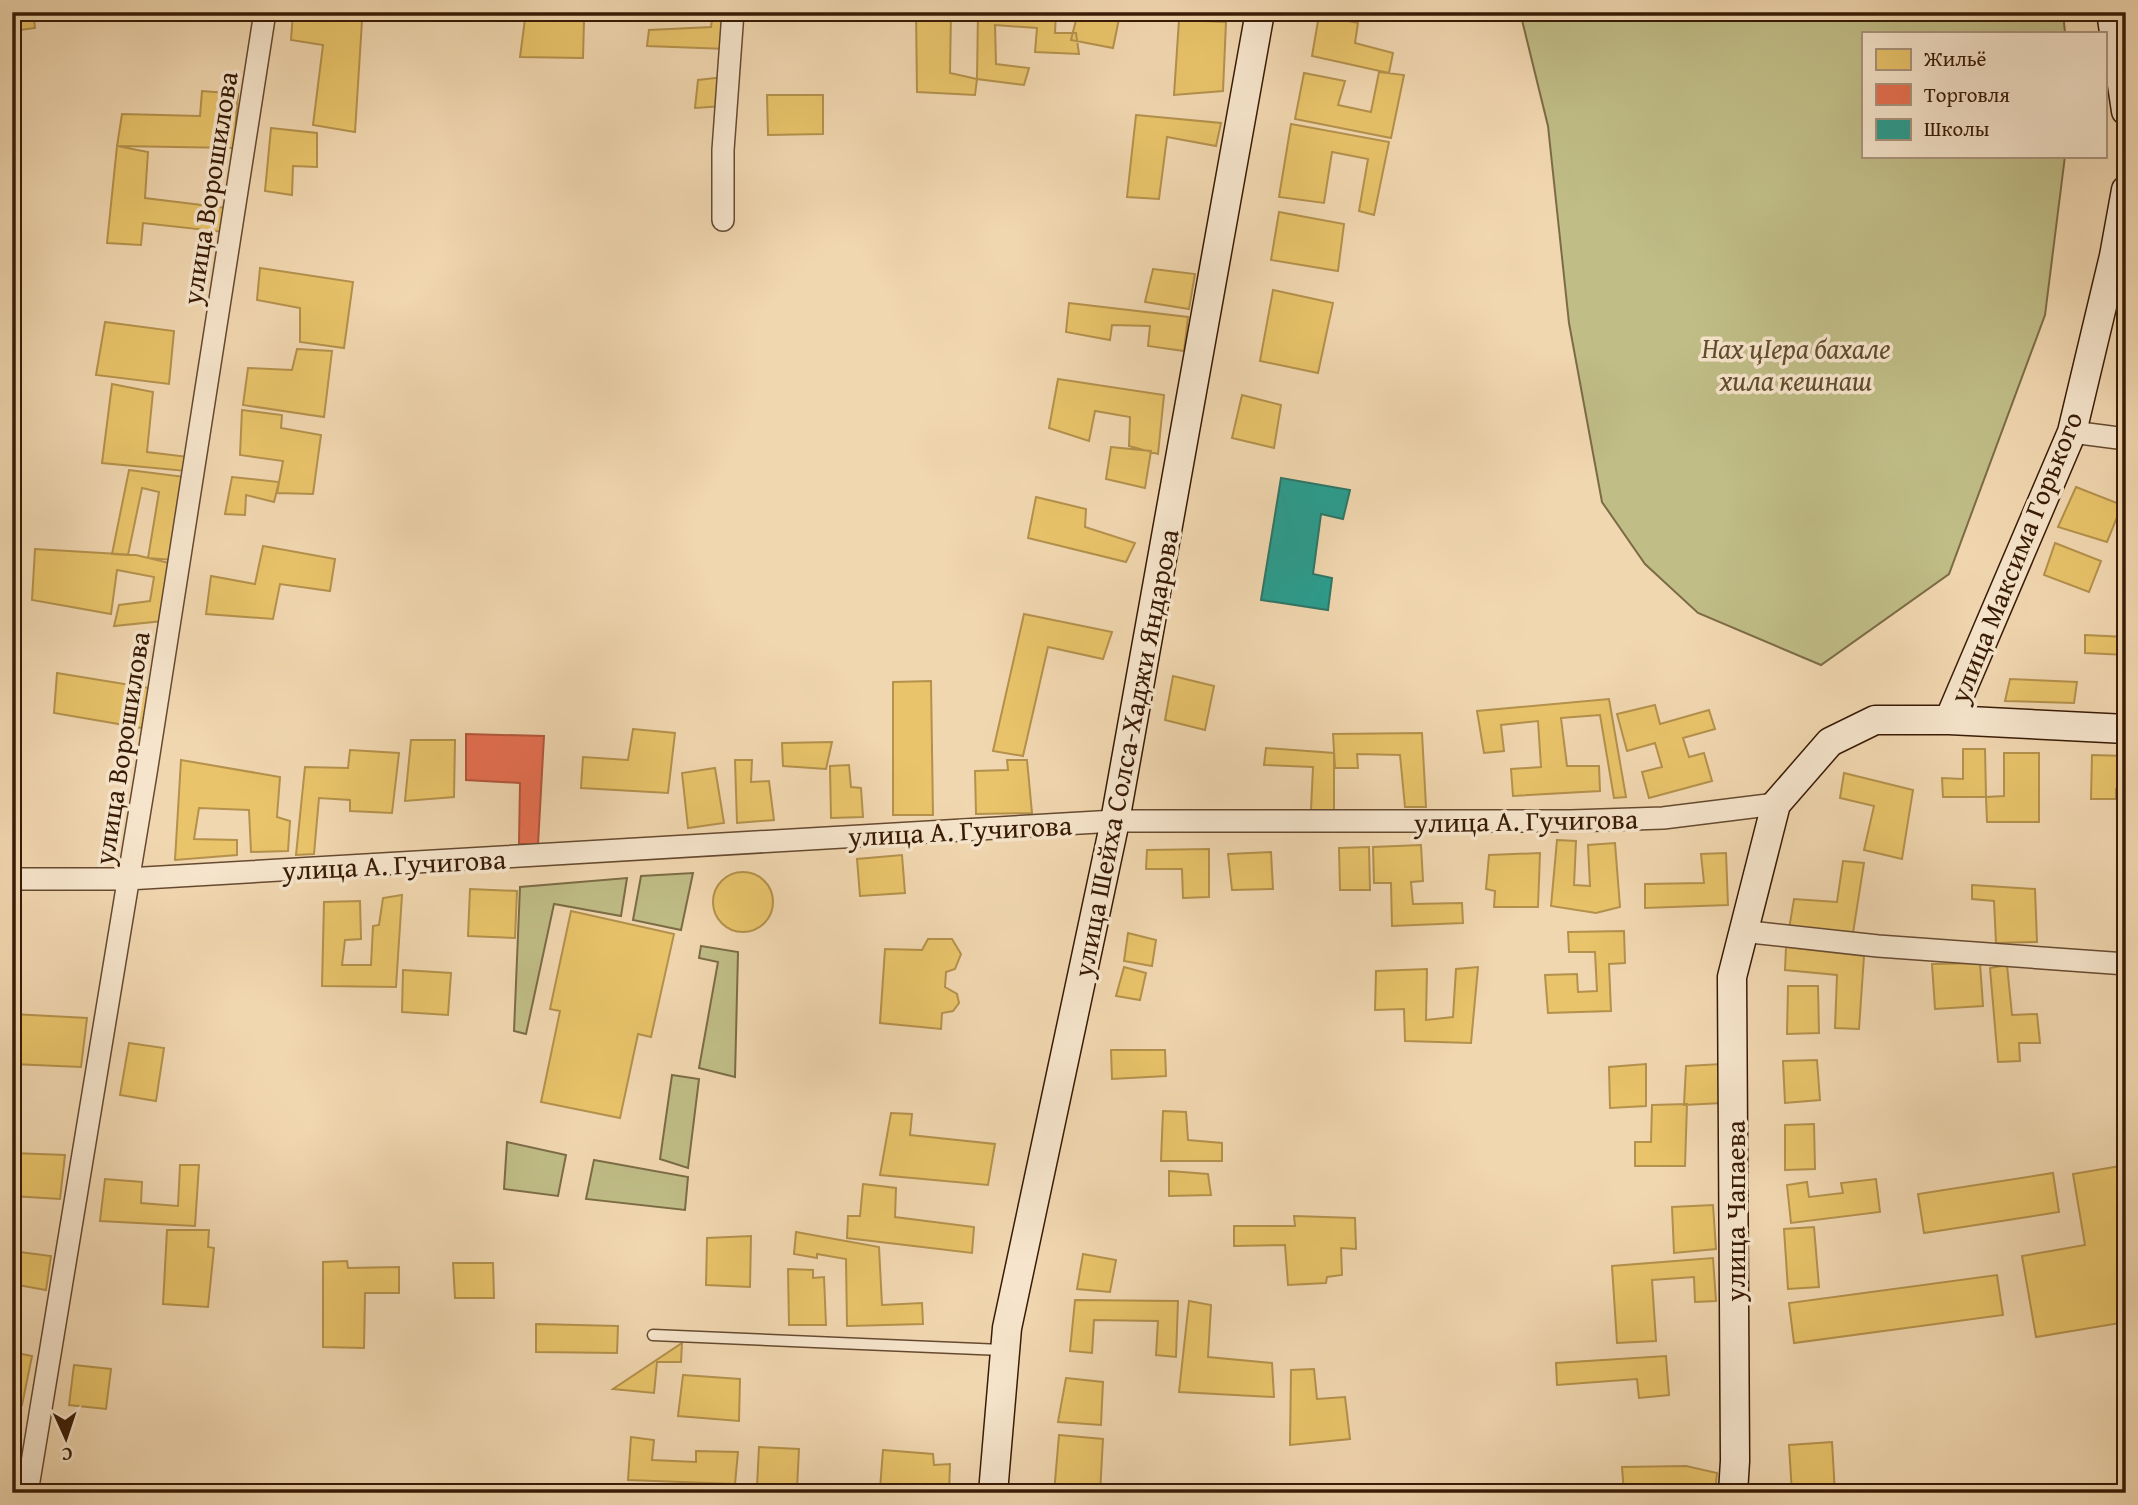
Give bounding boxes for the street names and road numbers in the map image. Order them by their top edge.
street label: улица Ворошилова [170,68,248,309]
street label: улица Максима Горького [1937,405,2092,710]
street label: улица Шейха Солса-Хаджи Яндарова [1061,525,1189,982]
street label: улица Ворошилова [82,628,160,869]
street label: улица А. Гучигова [1413,798,1639,842]
street label: улица А. Гучигова [846,804,1074,856]
street label: улица А. Гучигова [280,838,508,890]
street label: улица Чапаева [1714,1120,1755,1303]

